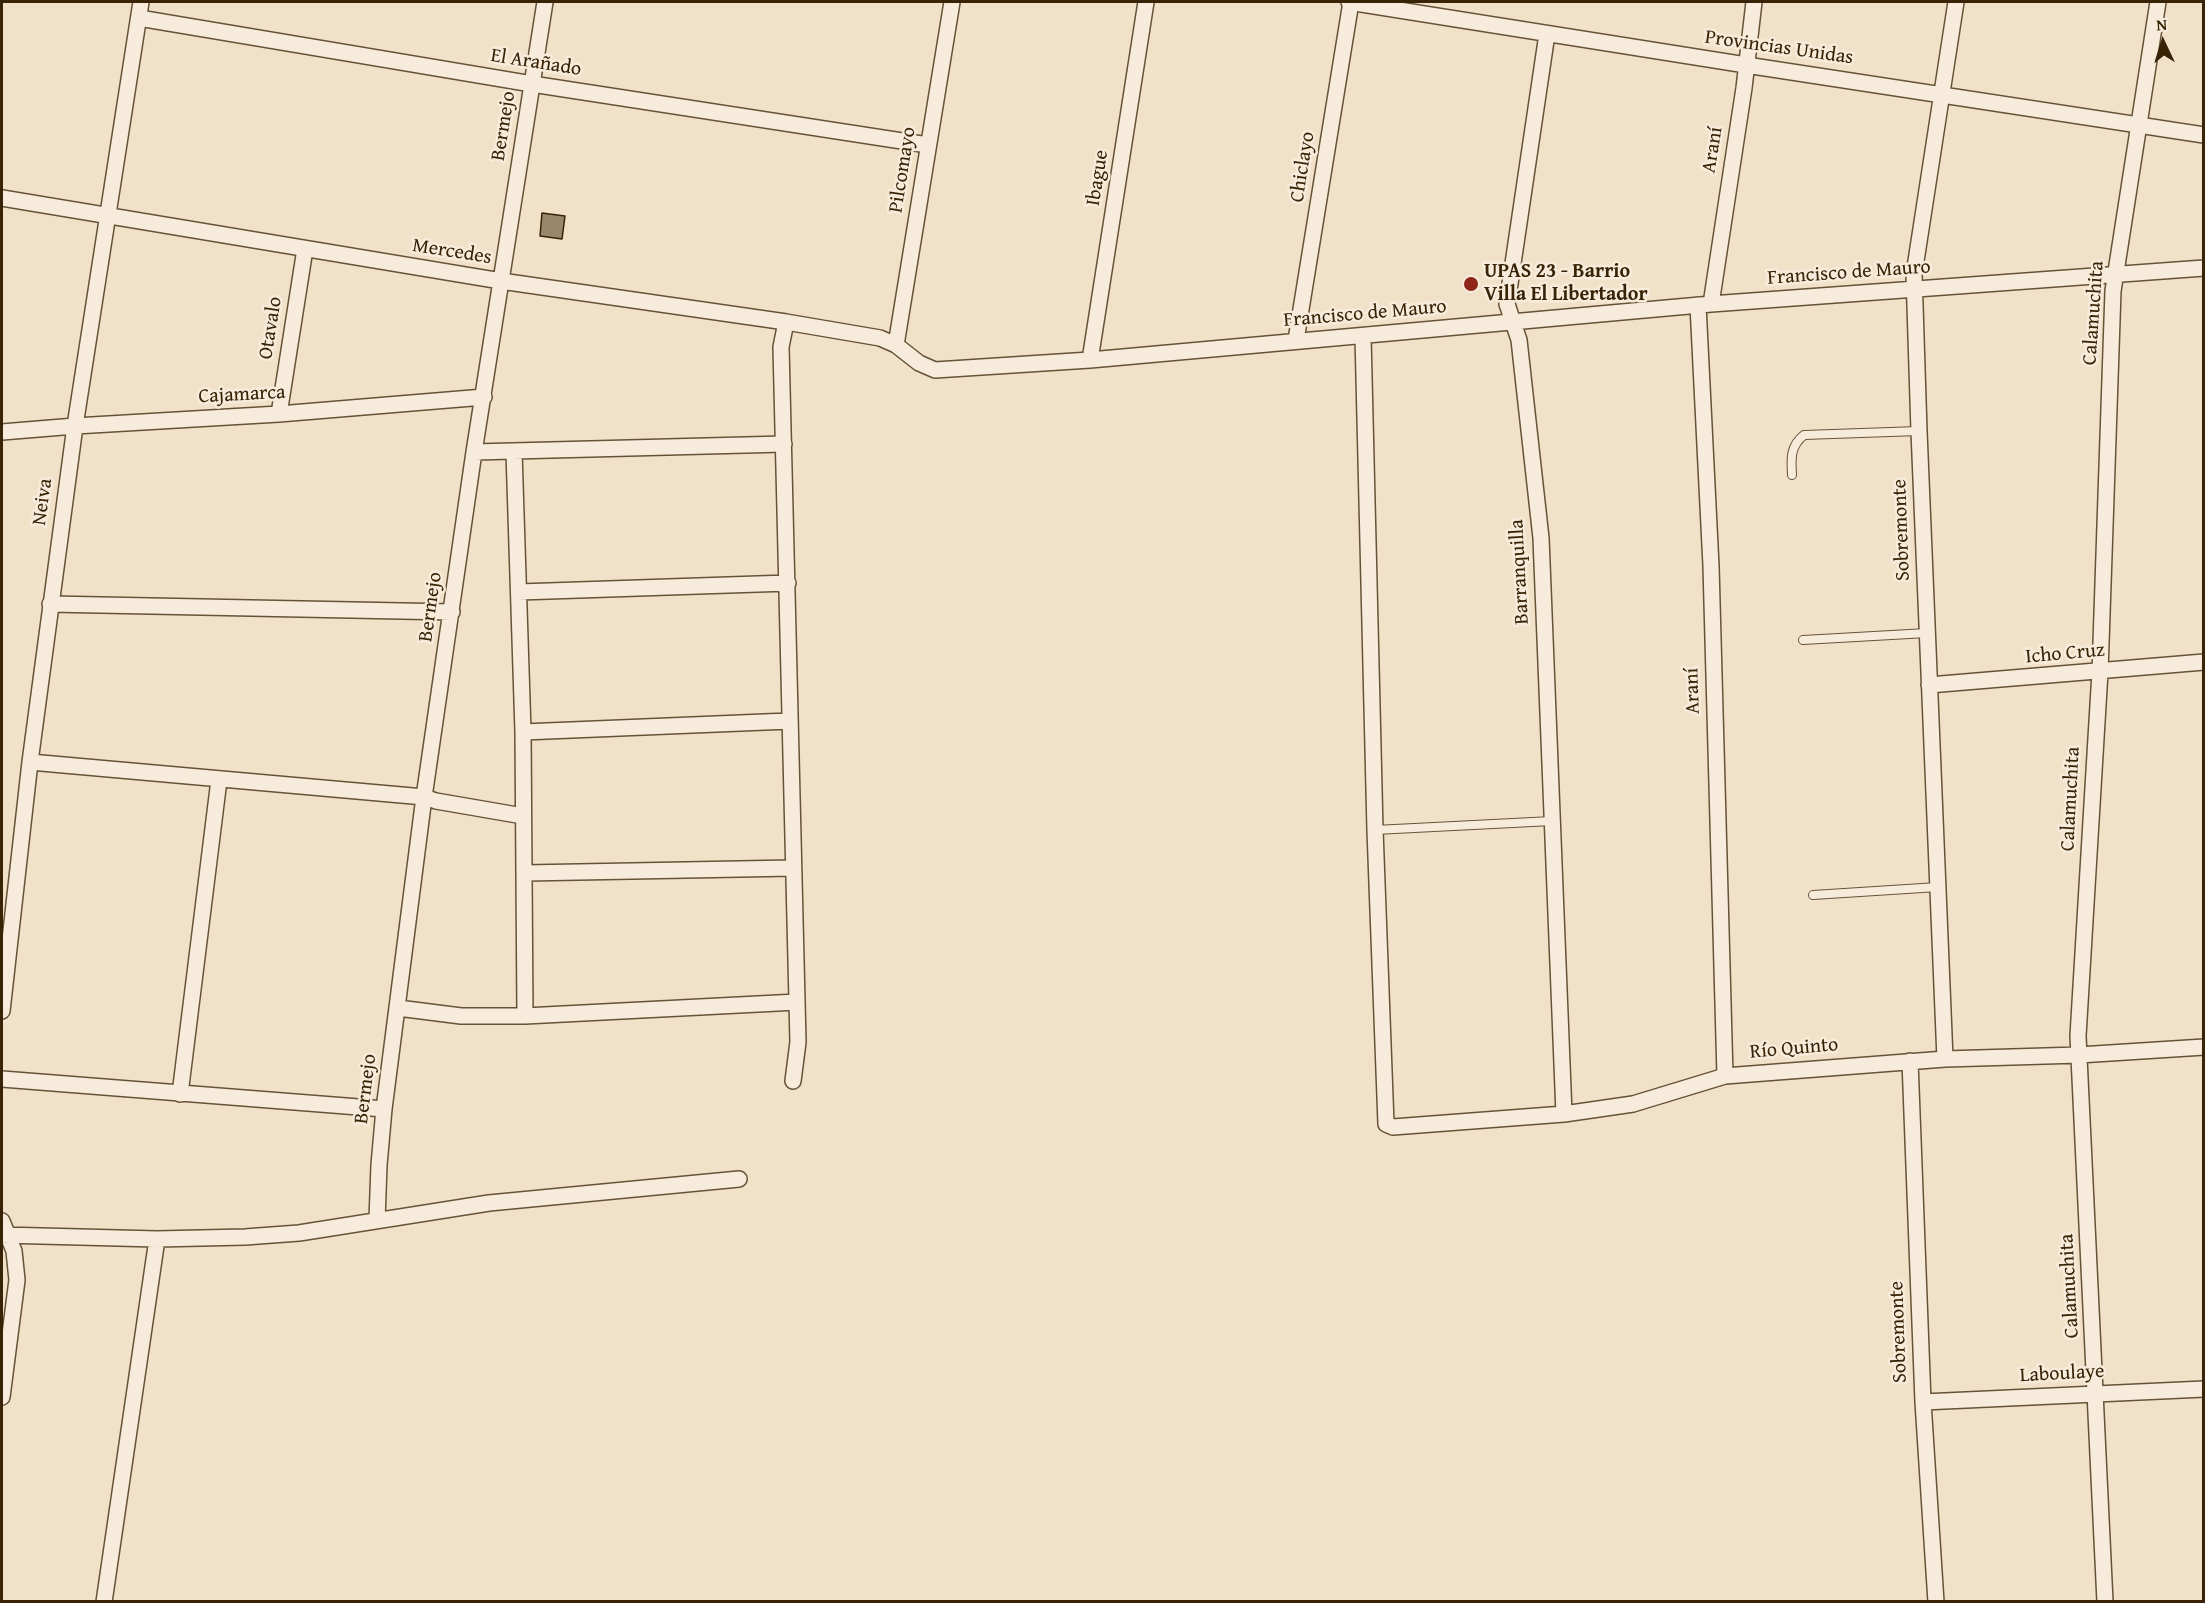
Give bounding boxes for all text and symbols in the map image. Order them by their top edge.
north arrow [2133,12,2193,72]
text: N [2156,12,2168,36]
street label: Provincias Unidas [1703,26,1855,70]
street label: El Arañado [489,44,583,82]
street label: Bermejo [487,89,521,163]
street label: Pilcomayo [884,125,922,215]
street label: Araní [1698,125,1728,175]
street label: Chiclayo [1286,130,1320,204]
street label: Ibague [1082,148,1114,208]
street label: Mercedes [411,234,493,270]
street label: Francisco de Mauro [1767,255,1931,291]
place label: UPAS 23 - Barrio Villa El Libertador [1484,260,1648,307]
street label: Calamuchita [2078,260,2110,366]
marker: UPAS 23 - Barrio Villa El Libertador [1462,275,1480,293]
street label: Otavalo [254,295,288,361]
street label: Francisco de Mauro [1282,295,1448,333]
street label: Cajamarca [198,381,286,409]
street label: Neiva [28,477,58,527]
street label: Sobremonte [1888,479,1916,581]
street label: Barranquilla [1505,519,1535,625]
street label: Bermejo [414,571,448,643]
street label: Icho Cruz [2024,639,2106,669]
street label: Araní [1680,667,1706,715]
street label: Calamuchita [2056,746,2086,852]
street label: Río Quinto [1749,1033,1839,1065]
street label: Bermejo [350,1053,382,1125]
street label: Calamuchita [2055,1233,2085,1339]
street label: Sobremonte [1885,1281,1913,1383]
street label: Laboulaye [2019,1360,2105,1388]

